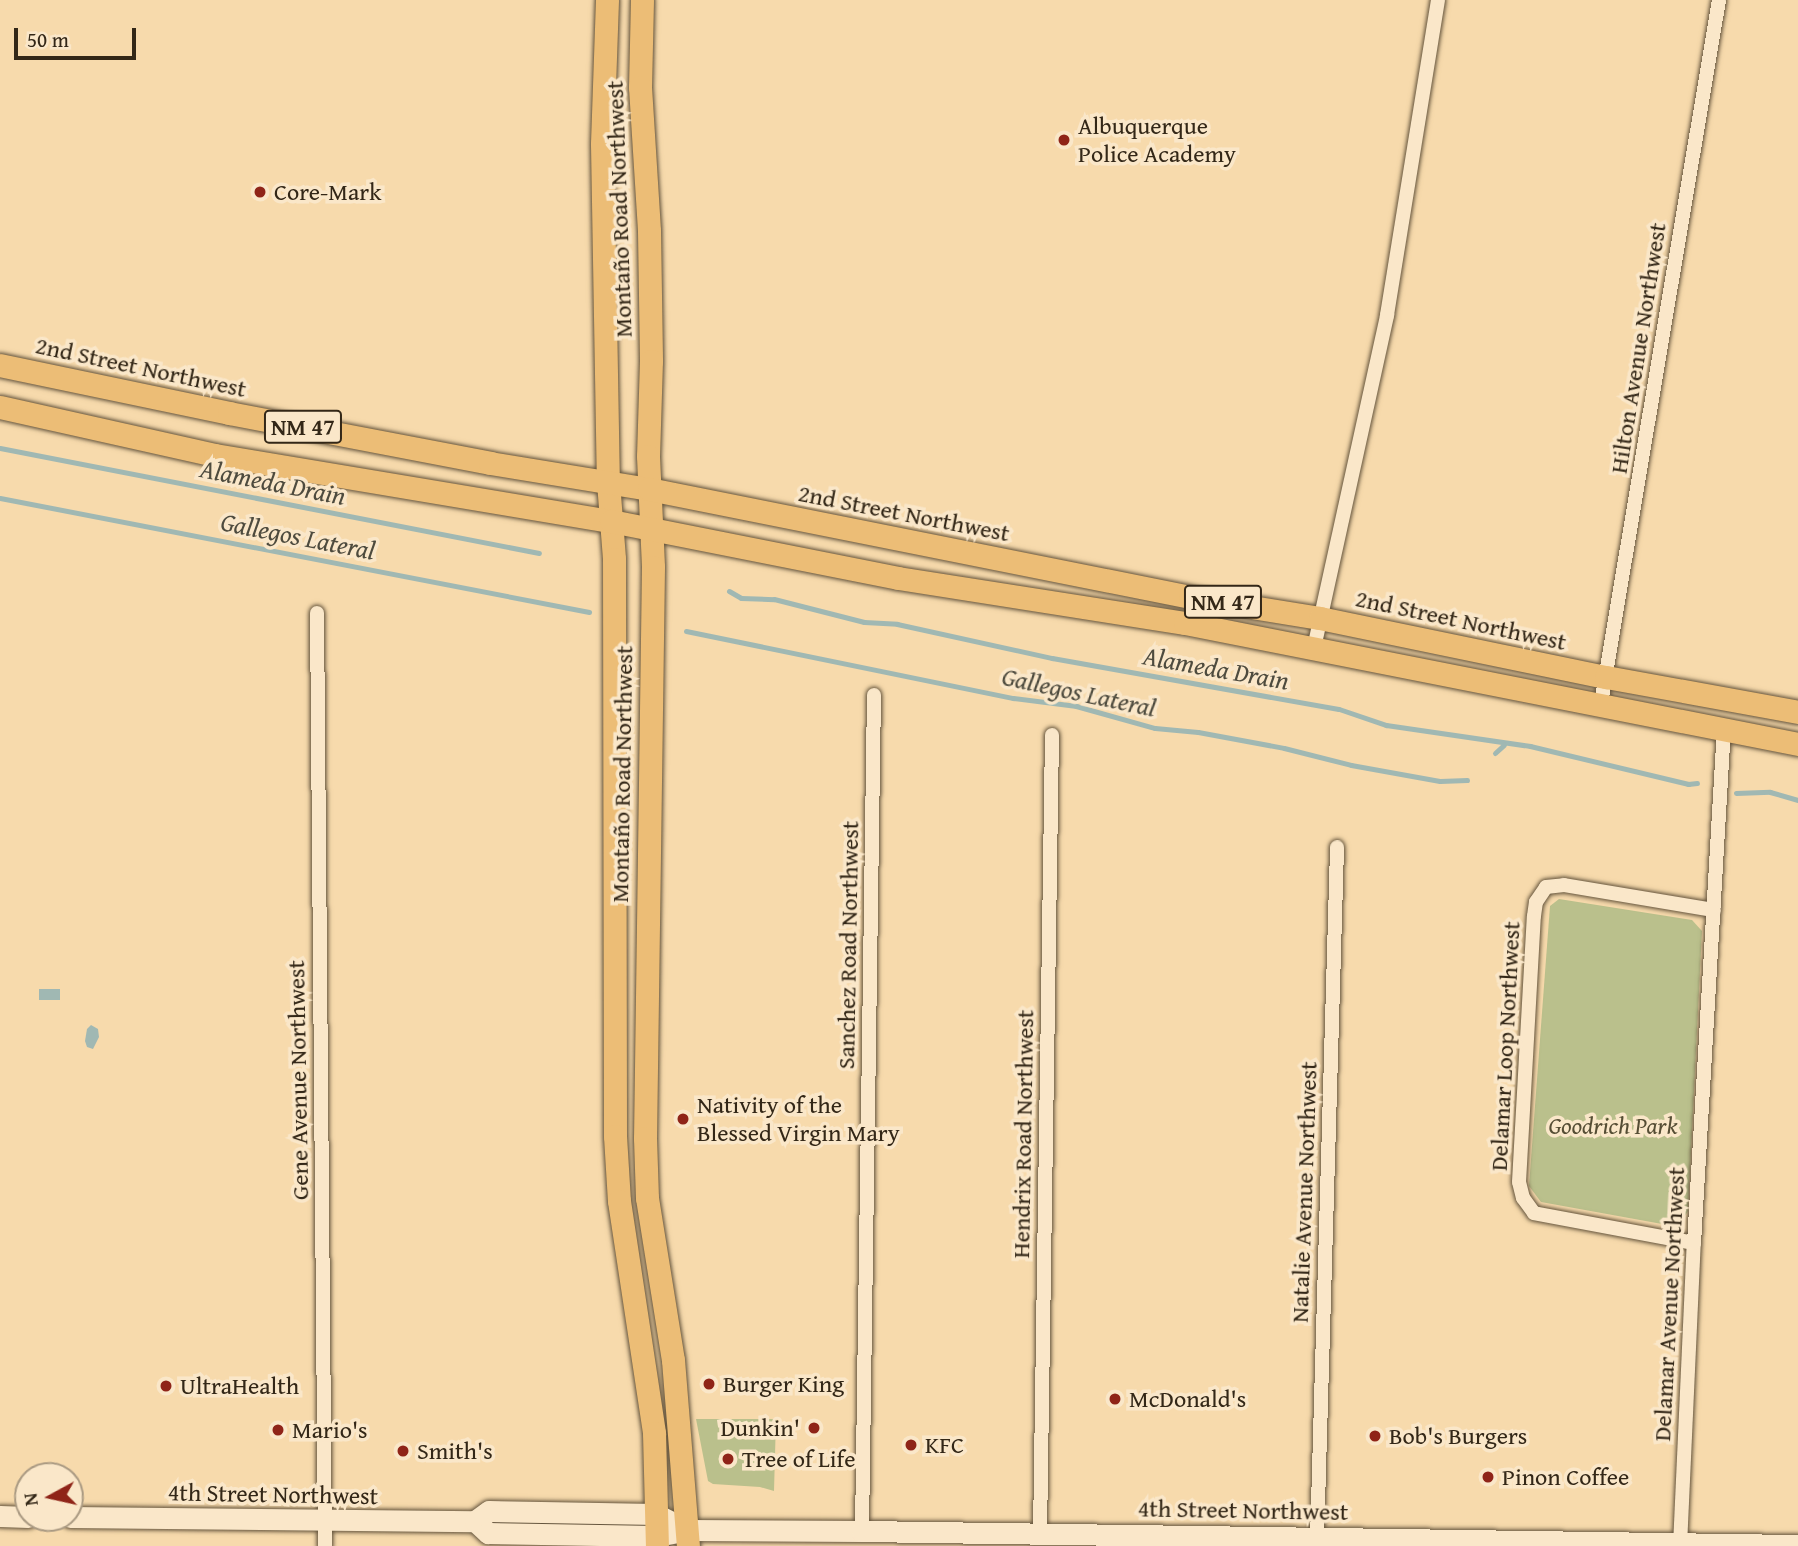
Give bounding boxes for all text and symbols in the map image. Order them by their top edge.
scale bar [18,14,140,58]
text: 50 m [27,24,69,55]
street label: Montaño Road Northwest [600,80,638,338]
place label: Albuquerque Police Academy [1078,112,1236,168]
marker: Albuquerque Police Academy [1056,132,1072,148]
place label: Core-Mark [274,178,381,206]
marker: Core-Mark [252,184,268,200]
street label: Hilton Avenue Northwest [1604,221,1672,475]
street label: 2nd Street Northwest [33,331,249,403]
road number: NM 47 [263,408,343,446]
water label: Alameda Drain [198,453,348,511]
street label: 2nd Street Northwest [796,478,1012,548]
water label: Gallegos Lateral [218,506,378,566]
road number: NM 47 [1183,582,1263,622]
street label: 2nd Street Northwest [1353,584,1569,656]
water label: Alameda Drain [1141,640,1291,696]
street label: Montaño Road Northwest [605,645,639,903]
water label: Gallegos Lateral [999,660,1159,724]
street label: Sanchez Road Northwest [831,821,865,1069]
street label: Delamar Loop Northwest [1484,920,1526,1172]
street label: Gene Avenue Northwest [282,960,314,1200]
street label: Hendrix Road Northwest [1006,1009,1040,1259]
street label: Natalie Avenue Northwest [1285,1061,1323,1323]
place label: Nativity of the Blessed Virgin Mary [697,1091,900,1147]
marker: Nativity of the Blessed Virgin Mary [675,1111,691,1127]
park label: Goodrich Park [1549,1112,1677,1140]
street label: Delamar Avenue Northwest [1647,1166,1691,1442]
place label: Burger King [723,1370,844,1398]
place label: UltraHealth [180,1372,299,1400]
marker: Burger King [701,1376,717,1392]
marker: UltraHealth [158,1378,174,1394]
place label: McDonald's [1129,1385,1246,1413]
marker: McDonald's [1107,1391,1123,1407]
place label: Dunkin' [720,1414,800,1442]
place label: Mario's [292,1416,368,1444]
marker: Dunkin' [806,1420,822,1436]
marker: Mario's [270,1422,286,1438]
place label: Bob's Burgers [1389,1422,1527,1450]
marker: Bob's Burgers [1367,1428,1383,1444]
place label: KFC [925,1431,964,1459]
place label: Smith's [417,1437,493,1465]
marker: KFC [903,1437,919,1453]
marker: Smith's [395,1443,411,1459]
place label: Tree of Life [742,1445,855,1473]
marker: Tree of Life [720,1451,736,1467]
north arrow [14,1462,84,1532]
place label: Pinon Coffee [1502,1463,1629,1491]
marker: Pinon Coffee [1480,1469,1496,1485]
street label: 4th Street Northwest [168,1478,378,1510]
text: N [15,1491,45,1508]
street label: 4th Street Northwest [1138,1494,1348,1526]

